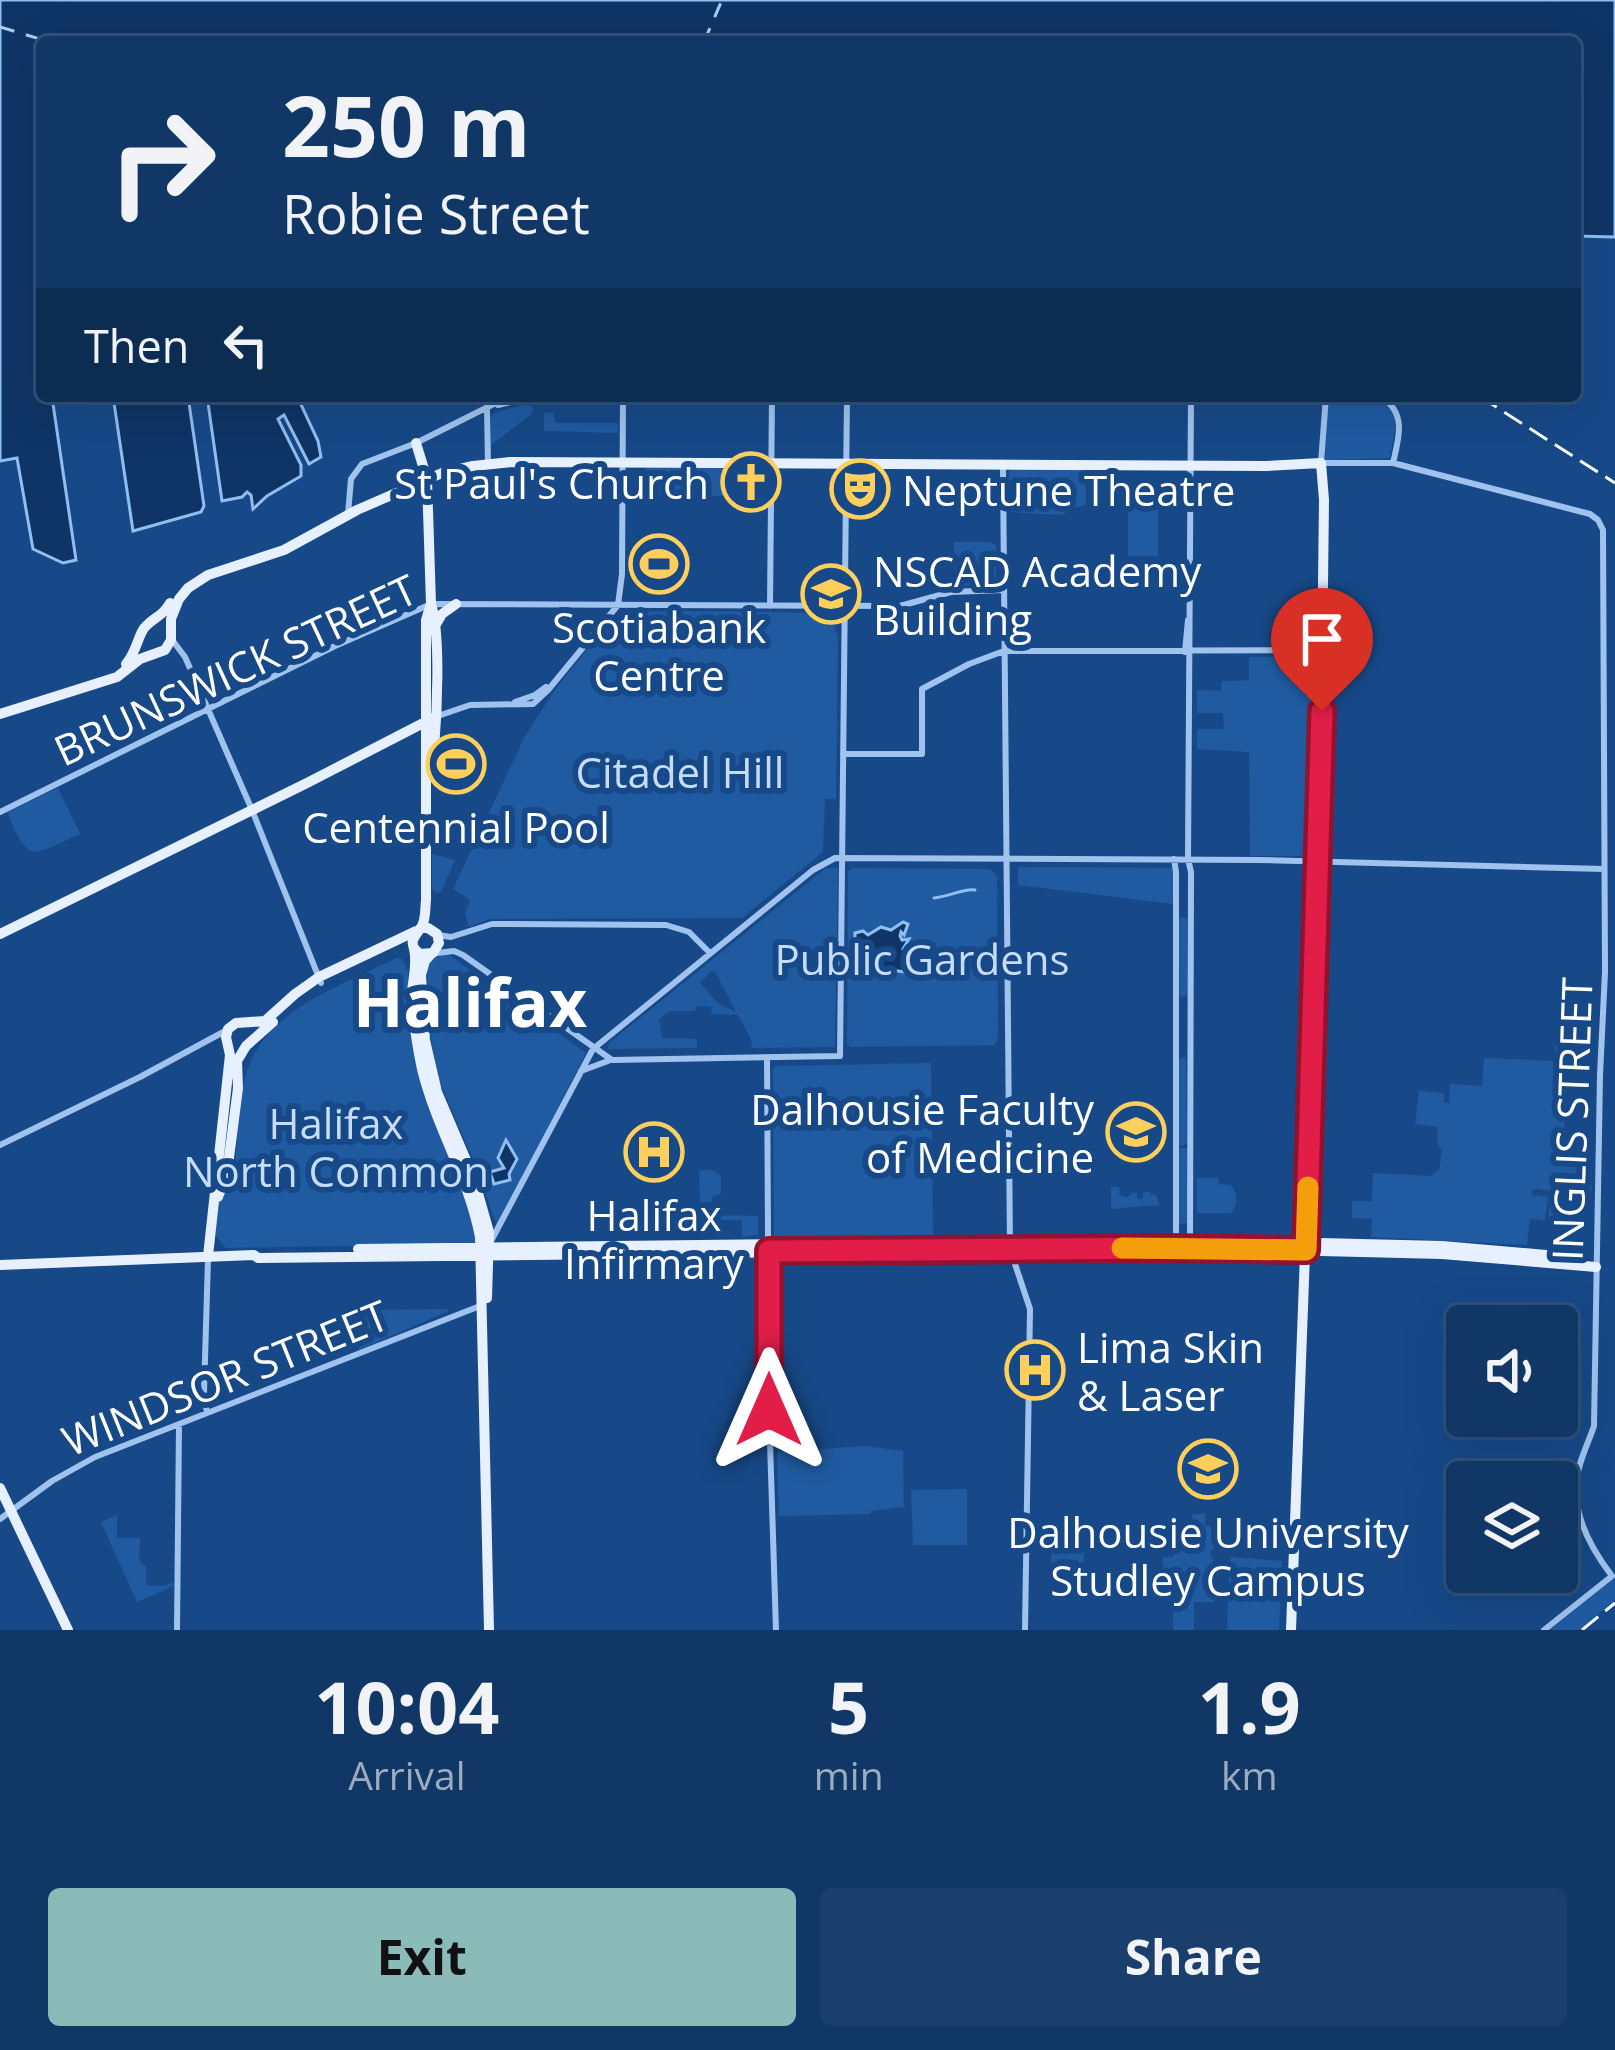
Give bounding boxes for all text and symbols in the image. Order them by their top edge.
text: 250 m [282,67,530,182]
icon: right [84,84,240,240]
text: Robie Street [282,176,590,250]
icon: left [213,312,279,378]
text: Then [84,315,189,376]
church icon: St Paul's Church [720,451,782,513]
place label: St Paul's Church [394,454,709,511]
theatre icon: Neptune Theatre [829,458,891,520]
place label: Neptune Theatre [902,461,1235,518]
sports icon: Scotiabank Centre [628,533,690,595]
place label: NSCAD Academy Building [873,542,1202,647]
street label: BRUNSWICK STREET [44,560,426,778]
school or university icon: NSCAD Academy Building [800,563,862,625]
pin [1271,588,1373,711]
place label: Scotiabank Centre [552,598,766,703]
icon: arrive [1289,606,1355,672]
sports icon: Centennial Pool [425,733,487,795]
park label: Citadel Hill [576,743,784,800]
place label: Centennial Pool [302,798,610,855]
park label: Public Gardens [774,930,1070,987]
district label: Halifax [353,956,587,1046]
street label: INGLIS STREET [1538,976,1604,1262]
place label: Dalhousie Faculty of Medicine [750,1080,1095,1185]
park label: Halifax North Common [183,1094,489,1199]
school or university icon: Dalhousie Faculty of Medicine [1105,1101,1167,1163]
hospital icon: Halifax Infirmary [623,1121,685,1183]
place label: Halifax Infirmary [564,1186,745,1291]
street label: WINDSOR STREET [53,1286,397,1468]
map controls [1446,1305,1578,1593]
button: sound [1446,1305,1578,1437]
place label: Lima Skin & Laser [1077,1318,1264,1423]
hospital icon: Lima Skin & Laser [1004,1339,1066,1401]
position arrow [706,1347,832,1473]
school or university icon: Dalhousie University Studley Campus [1177,1438,1239,1500]
button: layers [1446,1461,1578,1593]
place label: Dalhousie University Studley Campus [1007,1503,1410,1608]
text: 10:04 [314,1657,499,1755]
text: 5 [828,1657,869,1755]
text: 1.9 [1198,1657,1301,1755]
text: Arrival [348,1748,466,1801]
text: min [814,1748,884,1801]
text: km [1221,1748,1278,1801]
button: Exit [48,1888,796,2026]
button: Share [820,1888,1567,2026]

